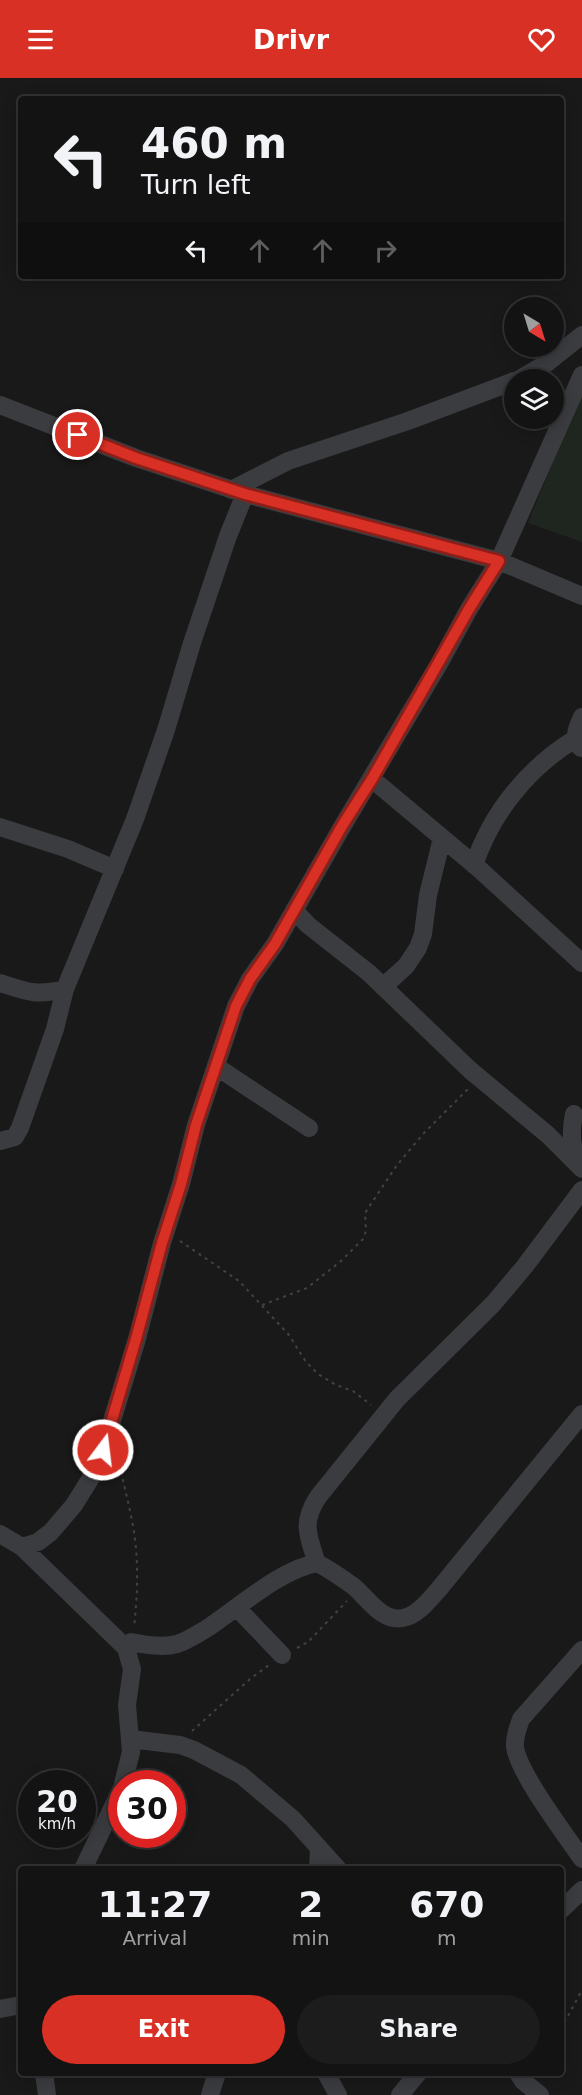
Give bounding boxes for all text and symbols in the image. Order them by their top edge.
icon: menu [24,23,57,56]
icon: heart [525,23,558,56]
text: Drivr [253,24,329,55]
text: 460 m [141,119,287,168]
icon: left [42,120,120,198]
text: Turn left [141,169,251,200]
icon: left [180,234,213,267]
icon: ahead [243,234,276,267]
icon: ahead [306,234,339,267]
icon: right [369,234,402,267]
north arrow [504,297,564,357]
map controls [504,297,564,429]
button: layers [504,369,564,429]
pin [52,409,103,460]
icon: arrive [61,418,94,451]
position arrow [71,1418,135,1482]
speed limit sign: 30 [108,1770,186,1848]
text: 20 [36,1784,78,1819]
text: km/h [38,1815,76,1833]
text: 11:27 [98,1884,212,1925]
text: 2 [298,1884,323,1925]
text: 670 [409,1884,484,1925]
text: Arrival [122,1926,187,1950]
text: min [292,1926,330,1950]
text: m [437,1926,457,1950]
button: Exit [42,1995,285,2064]
button: Share [297,1995,540,2064]

